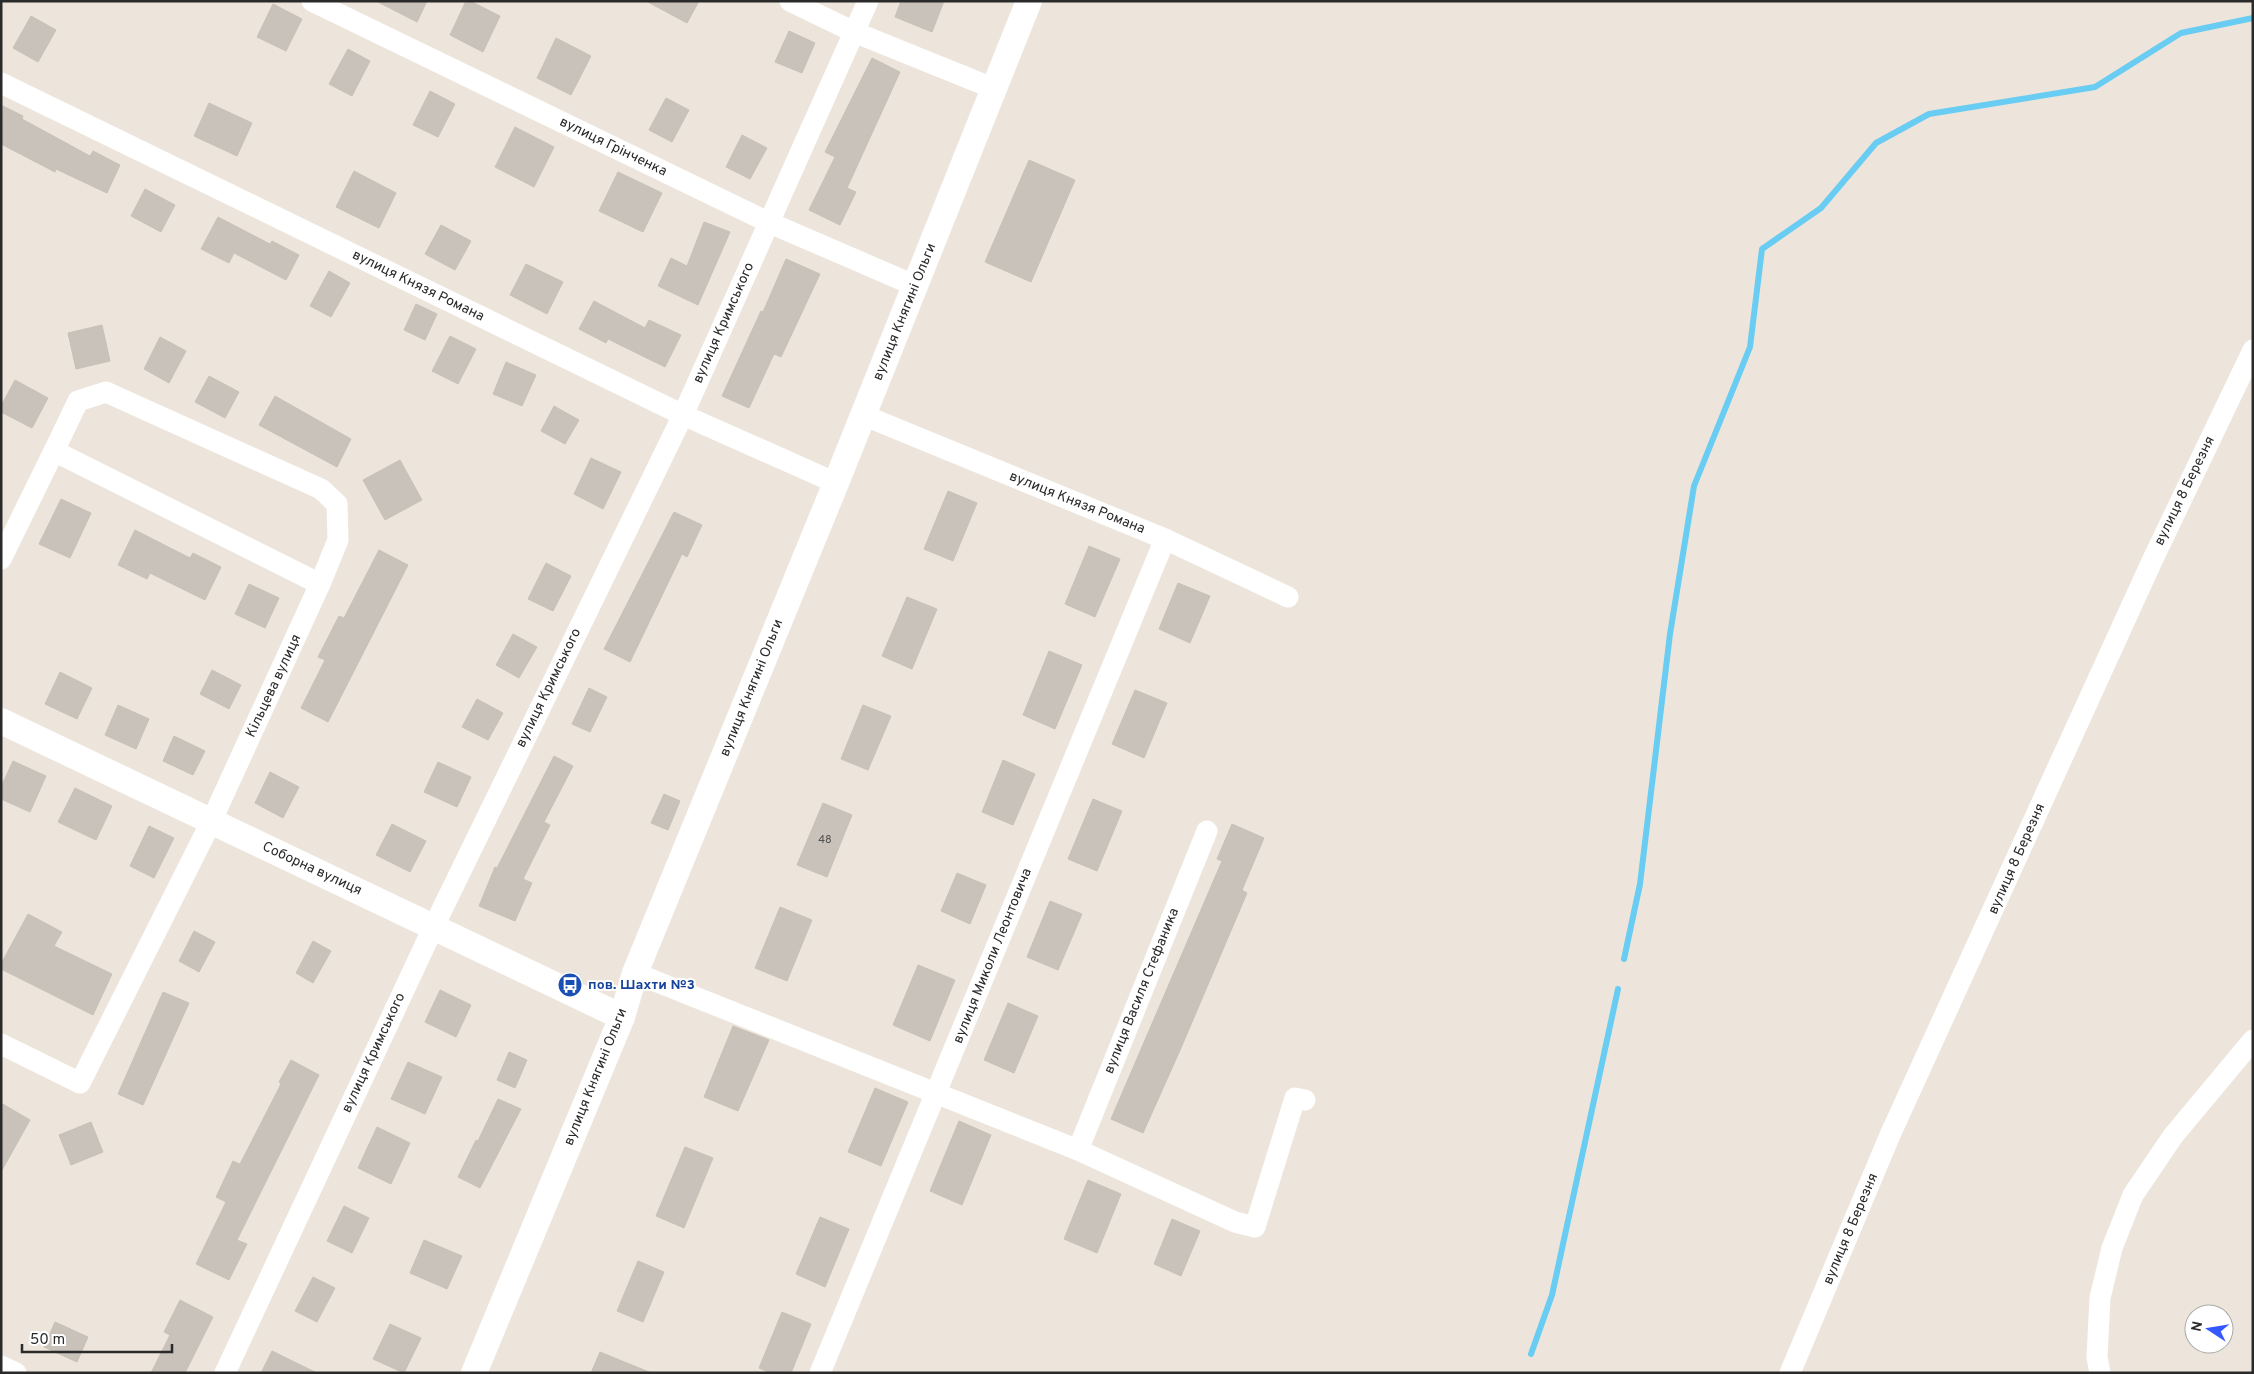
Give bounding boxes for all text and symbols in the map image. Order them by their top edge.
street label: вулиця Грінченка [556,114,670,180]
street label: вулиця Княгині Ольги [870,241,940,383]
street label: вулиця Князя Романа [349,247,487,325]
street label: вулиця Кримського [690,260,758,386]
street label: вулиця 8 Березня [2151,434,2219,548]
street label: вулиця Князя Романа [1007,468,1147,538]
street label: вулиця Княгині Ольги [717,617,787,759]
street label: вулиця Кримського [513,625,585,750]
street label: Кільцева вулиця [243,632,305,740]
street label: вулиця 8 Березня [1985,801,2049,917]
house number: 48 [818,833,832,847]
street label: Соборна вулиця [259,838,365,900]
street label: вулиця Миколи Леонтовича [950,866,1036,1046]
street label: вулиця Василя Стефаника [1101,906,1183,1076]
bus stop icon: пов. Шахти №3 [557,972,583,998]
place label: пов. Шахти №3 [588,977,695,994]
street label: вулиця Кримського [339,990,409,1116]
street label: вулиця Княгині Ольги [561,1006,631,1148]
street label: вулиця 8 Березня [1820,1171,1882,1287]
north arrow [2184,1304,2234,1354]
text: N [2188,1320,2207,1333]
scale bar [22,1322,172,1354]
text: 50 m [30,1331,65,1350]

